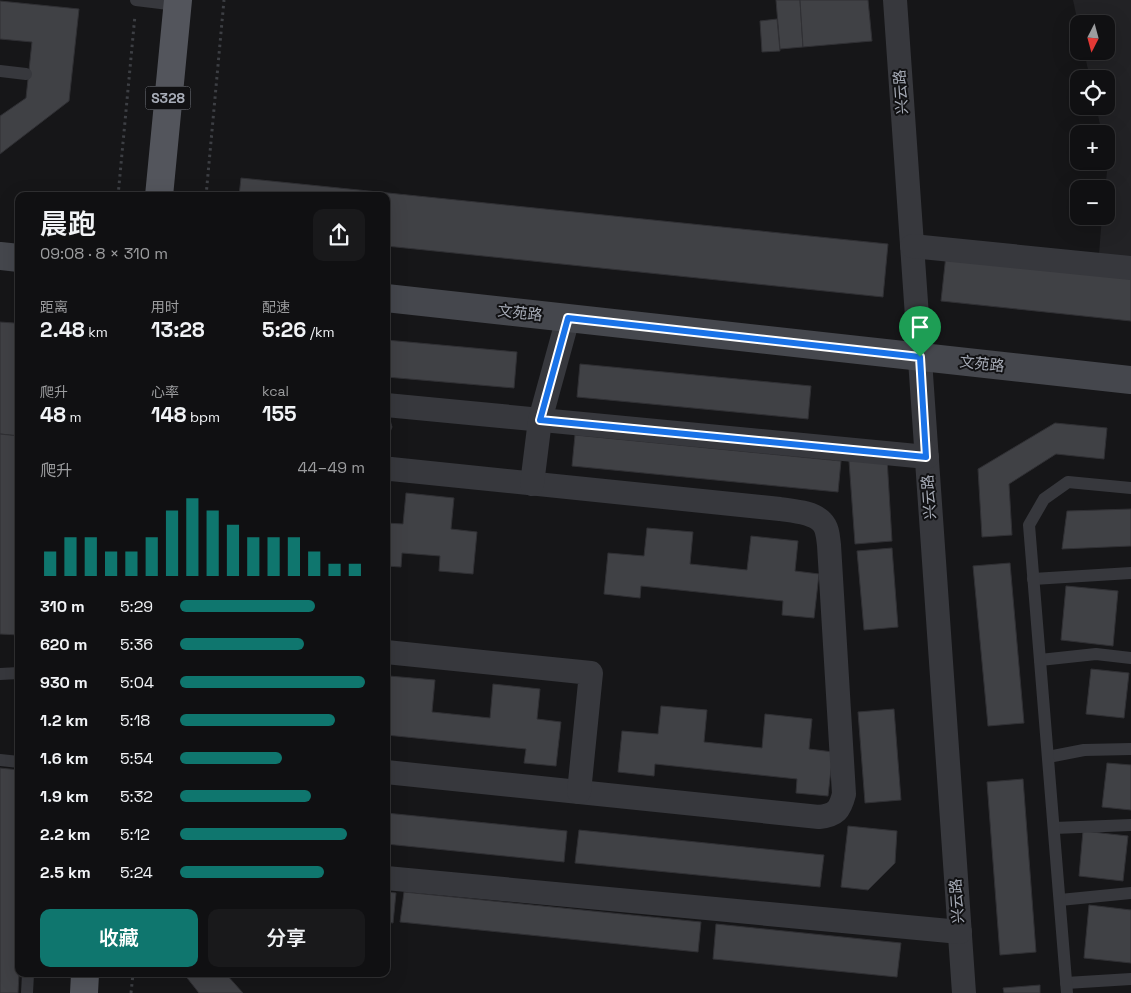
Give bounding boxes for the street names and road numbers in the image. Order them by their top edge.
street label: 兴云路 [889,69,912,115]
road number: S328 [146,86,190,110]
street label: 文苑路 [497,301,543,324]
street label: 文苑路 [959,352,1005,375]
street label: 兴云路 [917,474,940,520]
street label: 兴云路 [945,878,968,924]

